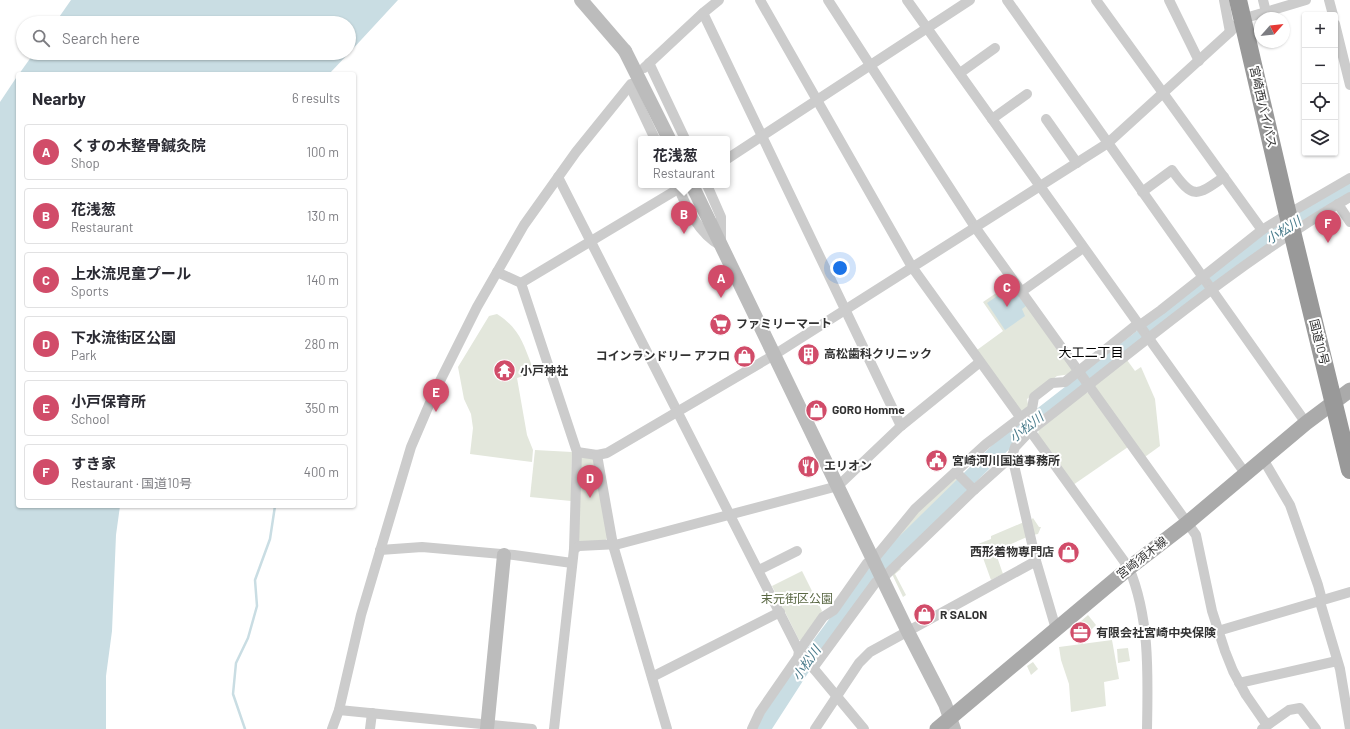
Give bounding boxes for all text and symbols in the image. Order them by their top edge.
north arrow [1254,12,1290,48]
map controls [1302,12,1338,156]
button: + [1302,12,1338,48]
search box [16,16,356,60]
icon: search [30,27,52,49]
text: Search here [62,29,140,47]
button: − [1302,48,1338,84]
street label: 宮崎西バイパス [1248,64,1280,149]
button: locate [1302,84,1338,120]
text: Nearby [32,88,86,108]
text: 6 results [292,90,340,106]
button: layers [1302,120,1338,156]
text: くすの木整骨鍼灸院 [71,136,206,154]
popup [638,136,730,188]
text: A [42,144,50,160]
text: 100 m [306,144,339,160]
text: 花浅葱 [653,146,698,164]
text: Shop [71,155,100,171]
text: Restaurant [653,165,715,181]
text: 花浅葱 [71,200,116,218]
pin: B [671,201,697,234]
text: B [42,208,50,224]
text: 130 m [307,208,339,224]
pin: F [1315,210,1341,243]
water label: 小松川 [1262,212,1305,247]
text: Restaurant [71,219,133,235]
your location [830,258,850,278]
text: 上水流児童プール [71,264,191,282]
pin: A [708,265,734,298]
text: C [42,272,50,288]
text: 140 m [307,272,339,288]
pin: C [994,274,1020,307]
text: Sports [71,283,109,299]
supermarket icon: ファミリーマート [708,311,734,337]
place label: ファミリーマート [736,316,832,330]
street label: 国道10号 [1307,317,1332,366]
text: 下水流街区公園 [71,328,176,346]
text: D [42,336,50,352]
text: 280 m [305,336,339,352]
building icon: 高松歯科クリニック [796,341,822,367]
shop icon: コインランドリー アフロ [732,343,758,369]
district label: 大工二丁目 [1058,344,1124,360]
place label: 高松歯科クリニック [824,346,932,360]
text: Park [71,347,97,363]
place label: コインランドリー アフロ [596,348,730,362]
temple icon: 小戸神社 [492,358,518,384]
place label: 小戸神社 [520,363,568,377]
pin: E [423,379,449,412]
text: 小戸保育所 [71,392,146,410]
shop icon: GORO Homme [804,397,830,423]
text: E [42,400,50,416]
text: 350 m [305,400,339,416]
place label: GORO Homme [832,402,905,416]
water label: 小松川 [1006,407,1048,445]
text: School [71,411,109,427]
public building icon: 宮崎河川国道事務所 [924,448,950,474]
restaurant icon: エリオン [795,453,821,479]
place label: 宮崎河川国道事務所 [952,453,1060,467]
text: すき家 [71,454,116,472]
place label: エリオン [824,458,872,472]
text: F [42,464,50,480]
text: 400 m [304,464,339,480]
pin: D [577,465,603,498]
text: Restaurant · 国道10号 [71,475,192,491]
street label: 宮崎須木線 [1113,533,1169,581]
shop icon: 西形着物専門店 [1056,539,1082,565]
place label: 西形着物専門店 [970,544,1054,558]
park label: 末元街区公園 [761,591,833,605]
shop icon: R SALON [912,602,938,628]
place label: R SALON [940,607,987,621]
office icon: 有限会社宮崎中央保険 [1067,620,1093,646]
place label: 有限会社宮崎中央保険 [1096,625,1216,639]
water label: 小松川 [788,641,825,684]

